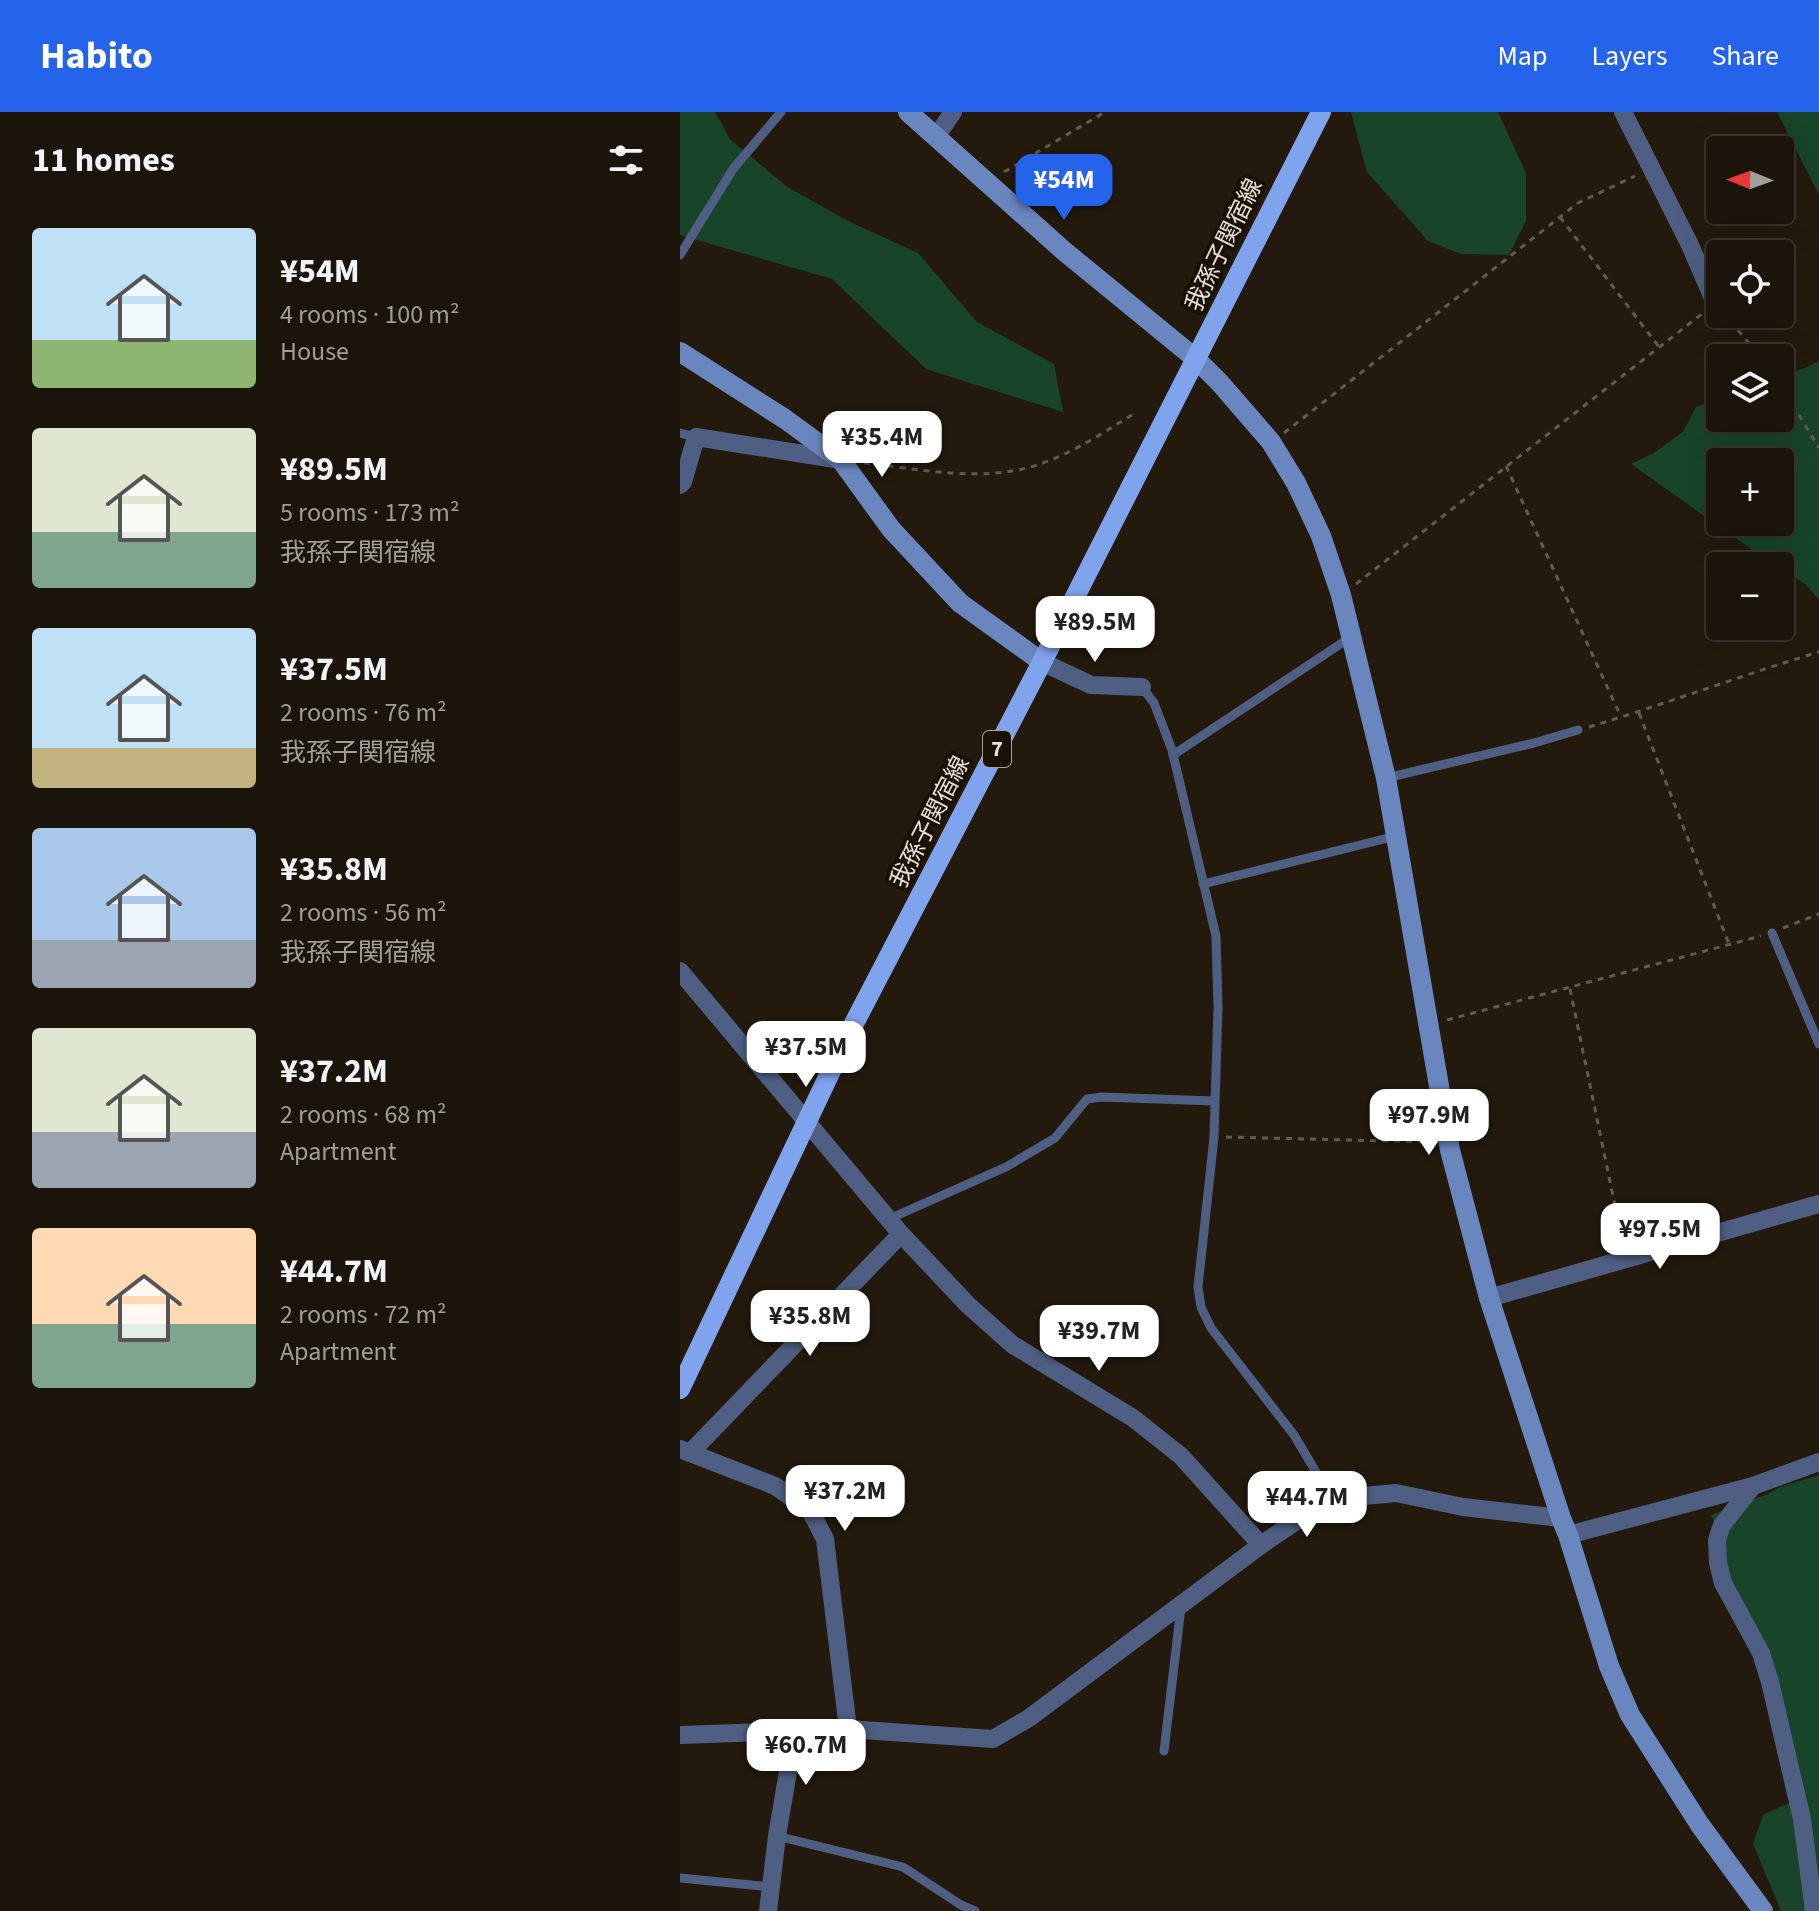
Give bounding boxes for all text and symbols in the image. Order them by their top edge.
text: Habito [40,29,153,83]
text: Map [1497,36,1547,76]
text: Layers [1591,36,1667,76]
text: Share [1711,36,1779,76]
text: 11 homes [32,136,175,185]
north arrow [1706,136,1794,224]
map controls [1706,136,1794,640]
icon: filters [604,138,648,182]
pin: ¥54M [1017,154,1111,222]
text: ¥54M [1034,161,1095,198]
street label: 我孫子関宿線 [1177,173,1271,317]
button: locate [1706,240,1794,328]
text: ¥54M [280,247,360,296]
icon: home [96,260,192,356]
text: 4 rooms · 100 m² [280,296,459,333]
text: House [280,333,349,370]
button: layers [1706,344,1794,432]
pin: ¥35.4M [817,411,947,479]
text: ¥35.4M [841,418,923,455]
text: ¥89.5M [280,445,388,494]
button: + [1706,448,1794,536]
icon: home [96,460,192,556]
text: 5 rooms · 173 m² [280,494,459,531]
text: 我孫子関宿線 [280,534,436,571]
button: − [1706,552,1794,640]
pin: ¥89.5M [1030,596,1160,664]
text: ¥89.5M [1054,603,1136,640]
text: ¥37.5M [280,645,388,694]
icon: home [96,660,192,756]
text: 2 rooms · 76 m² [280,694,447,731]
road number: 7 [983,731,1011,767]
text: 我孫子関宿線 [280,734,436,771]
street label: 我孫子関宿線 [882,750,978,894]
text: ¥35.8M [280,845,388,894]
icon: home [96,860,192,956]
text: 2 rooms · 56 m² [280,894,447,931]
text: 我孫子関宿線 [280,934,436,971]
pin: ¥37.5M [741,1021,871,1089]
text: ¥37.5M [765,1028,847,1065]
text: ¥37.2M [280,1047,388,1096]
icon: home [96,1060,192,1156]
pin: ¥97.9M [1364,1089,1494,1157]
text: 2 rooms · 68 m² [280,1096,447,1133]
text: ¥97.9M [1388,1096,1470,1133]
text: Apartment [280,1133,397,1170]
pin: ¥97.5M [1595,1203,1725,1271]
text: ¥97.5M [1619,1210,1701,1247]
text: ¥44.7M [280,1247,388,1296]
icon: home [96,1260,192,1356]
pin: ¥35.8M [745,1290,875,1358]
text: 2 rooms · 72 m² [280,1296,447,1333]
text: ¥35.8M [769,1297,851,1334]
pin: ¥39.7M [1034,1305,1164,1373]
text: ¥39.7M [1058,1312,1140,1349]
text: Apartment [280,1333,397,1370]
pin: ¥37.2M [780,1465,910,1533]
pin: ¥44.7M [1242,1471,1372,1539]
text: ¥37.2M [804,1472,886,1509]
text: ¥44.7M [1266,1478,1348,1515]
pin: ¥60.7M [741,1719,871,1787]
text: ¥60.7M [765,1726,847,1763]

